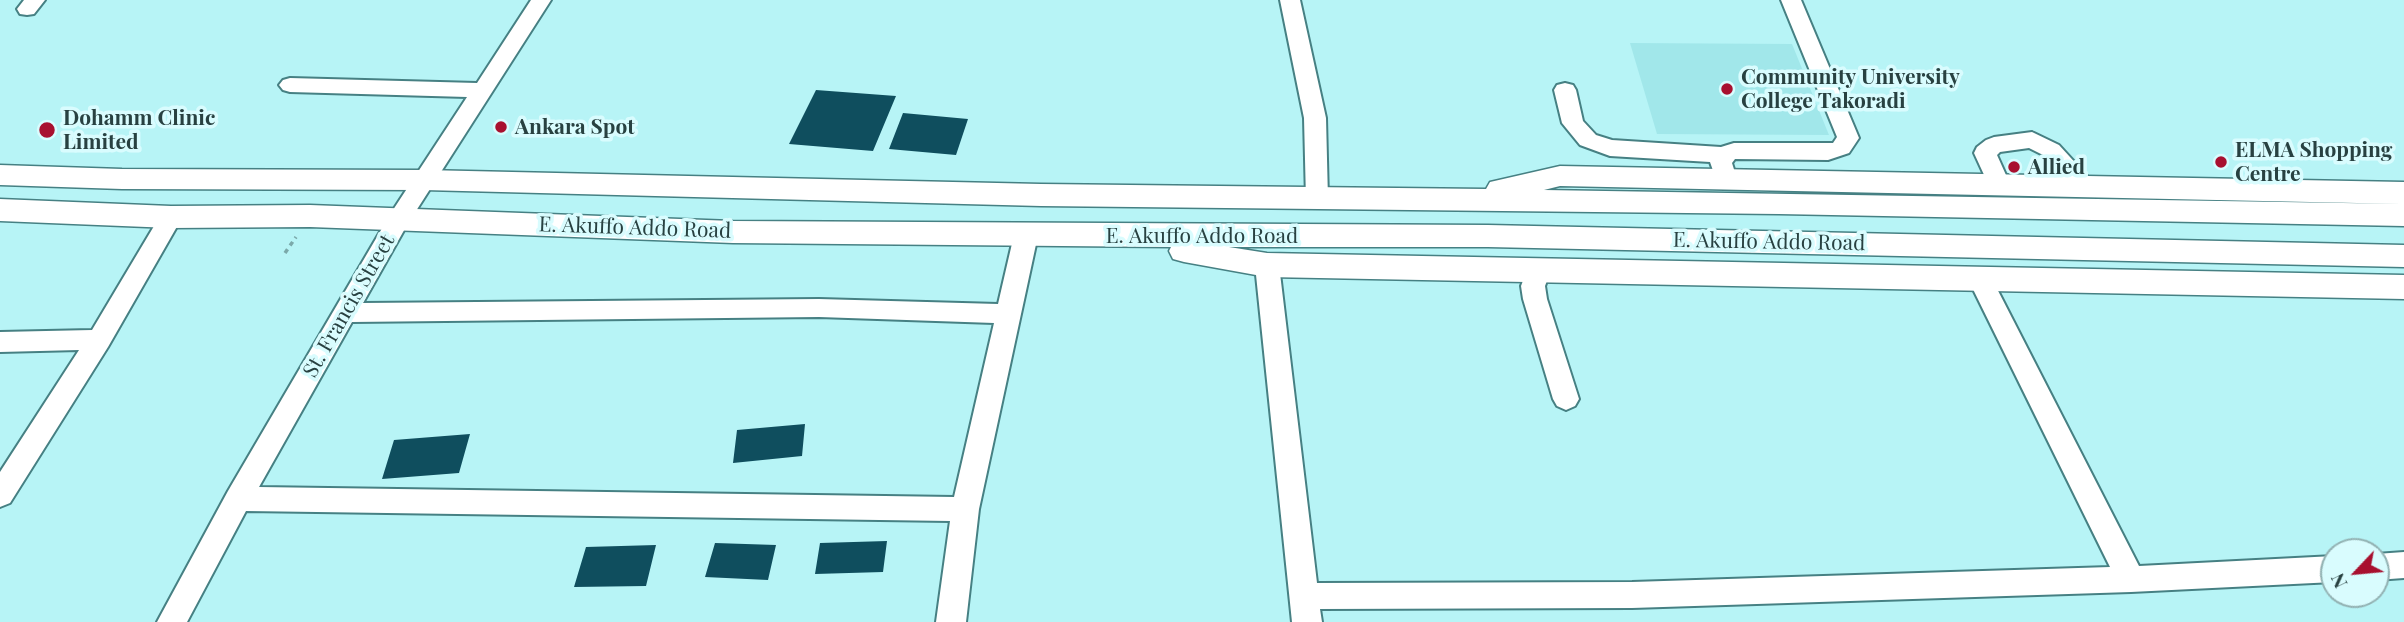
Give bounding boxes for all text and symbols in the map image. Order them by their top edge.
place label: Community University College Takoradi [1741,64,1960,114]
marker: Community University College Takoradi [1719,81,1735,97]
place label: Dohamm Clinic Limited [63,105,215,155]
place label: Ankara Spot [515,114,635,140]
marker: Ankara Spot [493,119,509,135]
marker: Dohamm Clinic Limited [37,120,57,140]
place label: ELMA Shopping Centre [2235,137,2392,187]
place label: Allied [2028,154,2085,180]
marker: ELMA Shopping Centre [2213,154,2229,170]
marker: Allied [2006,159,2022,175]
street label: E. Akuffo Addo Road [538,212,732,244]
street label: E. Akuffo Addo Road [1106,223,1298,249]
street label: E. Akuffo Addo Road [1673,228,1865,256]
street label: St. Francis Street [298,230,400,382]
north arrow [2320,538,2390,608]
text: N [2323,569,2353,593]

